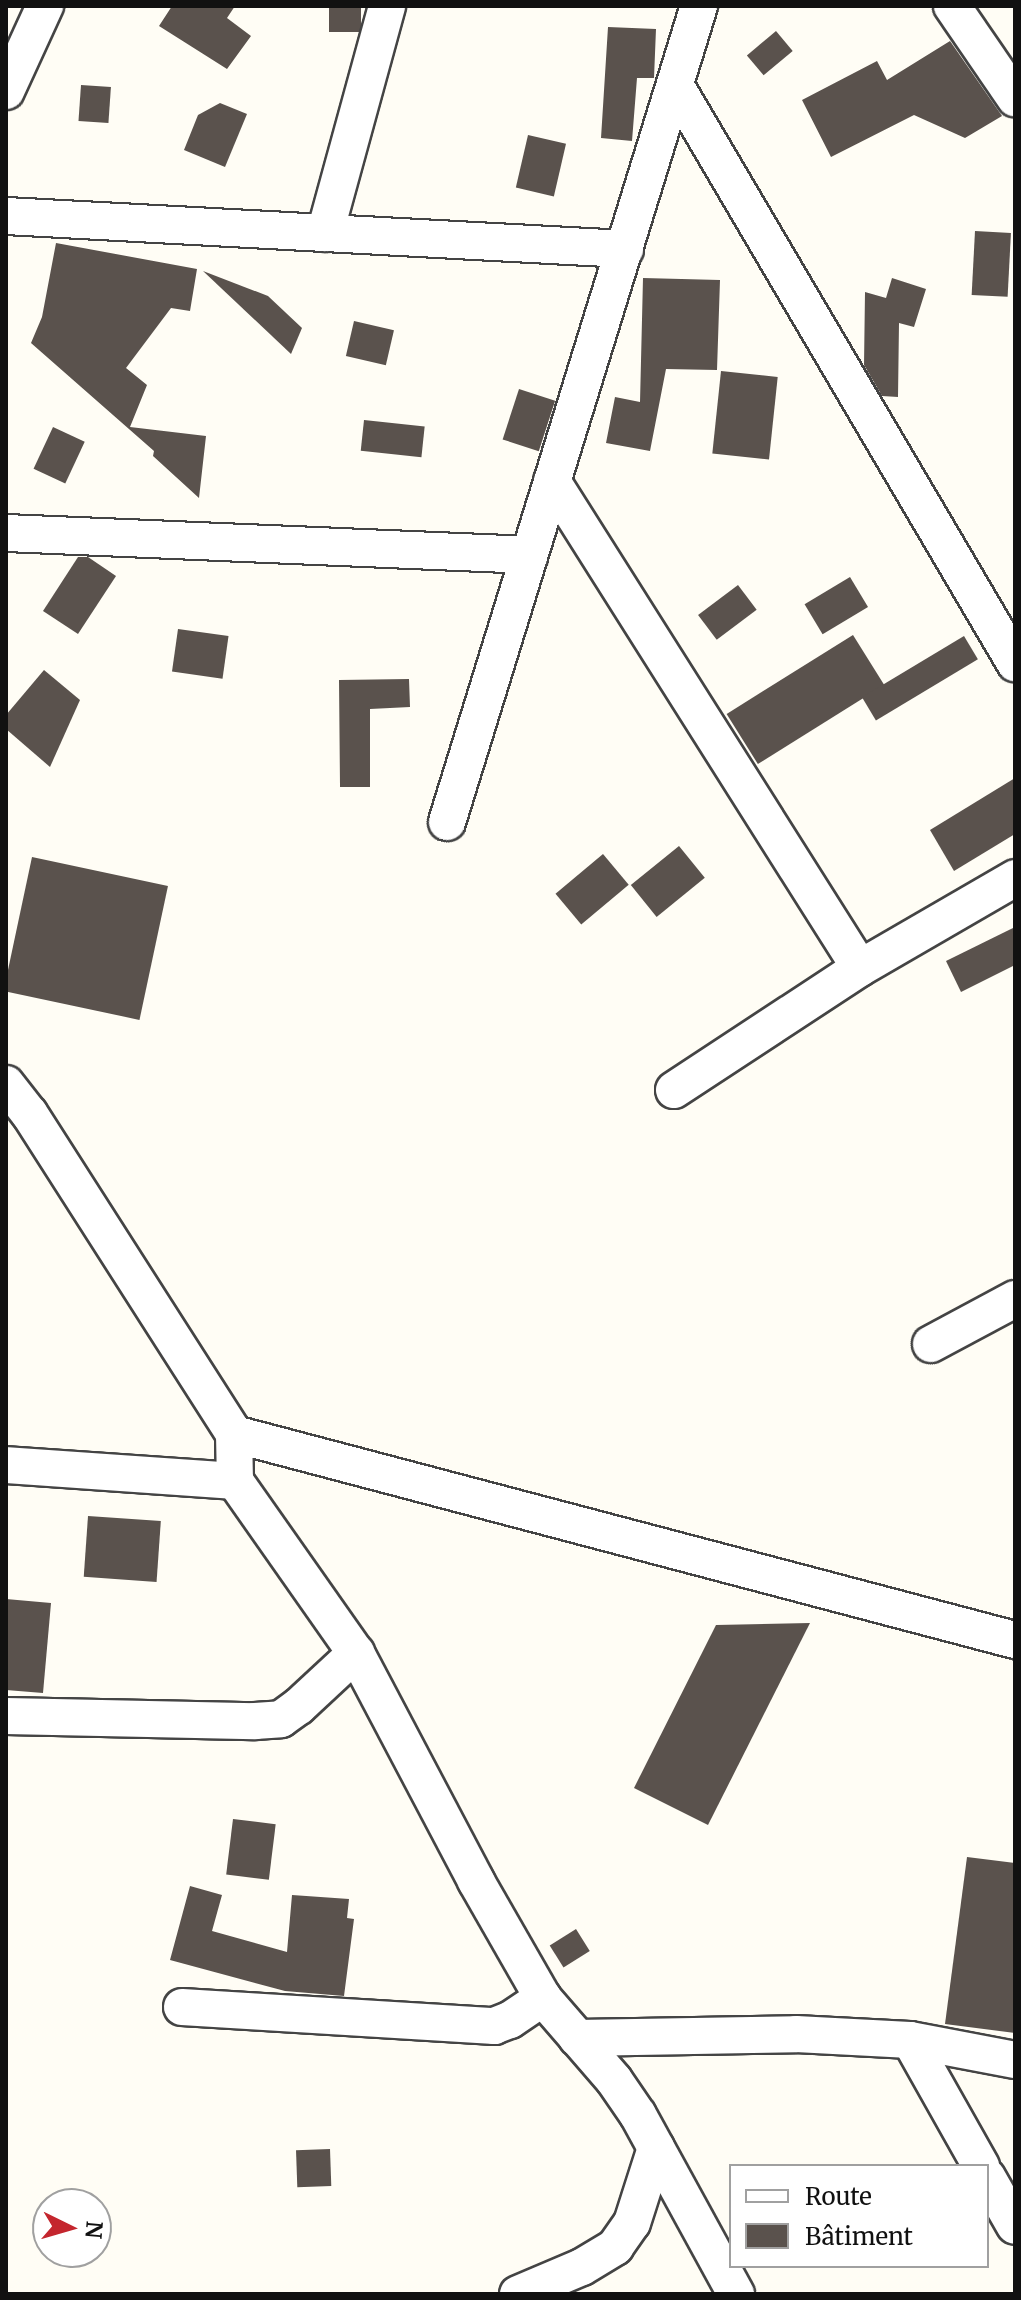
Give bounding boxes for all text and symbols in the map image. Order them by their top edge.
legend [729,2164,989,2268]
text: Route [805,2181,872,2212]
north arrow [32,2188,112,2268]
text: N [79,2220,109,2240]
text: Bâtiment [805,2221,913,2252]

